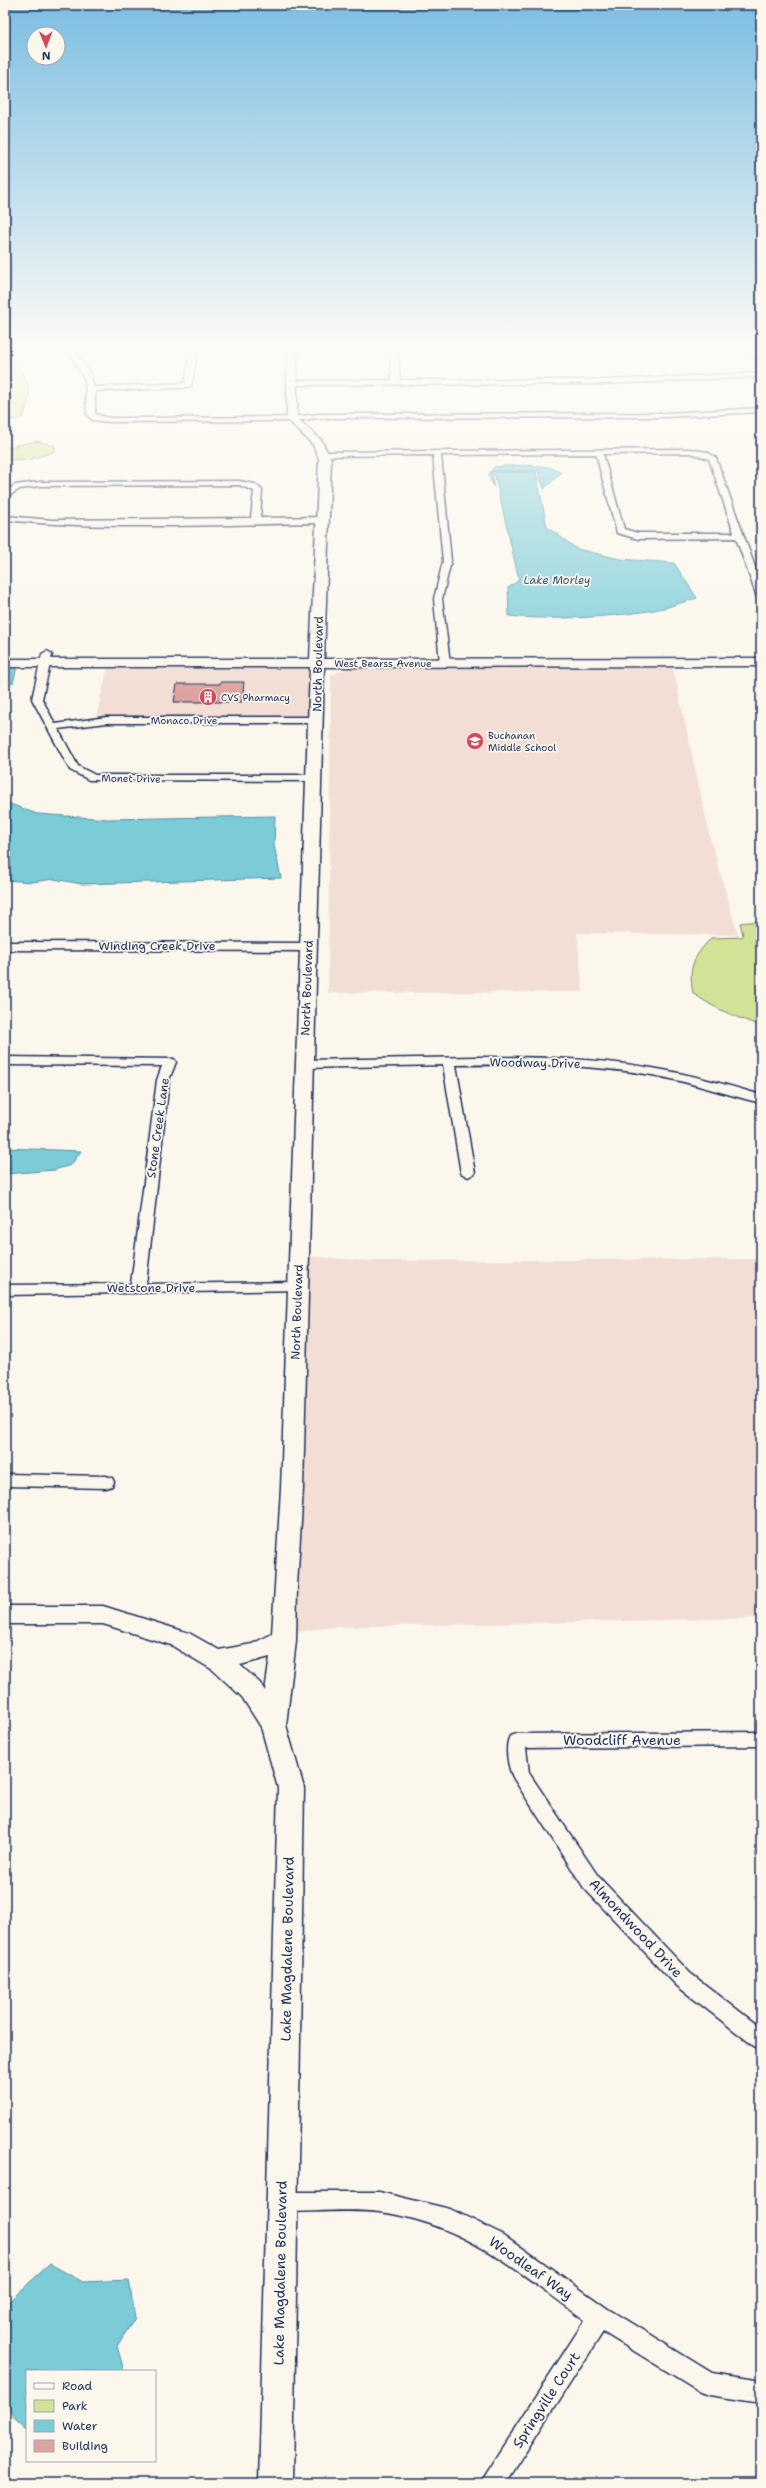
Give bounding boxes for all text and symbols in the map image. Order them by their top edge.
north arrow [26,26,66,66]
text: N [41,48,51,63]
water label: Lake Morley [524,573,590,588]
street label: North Boulevard [309,616,327,712]
street label: West Bearss Avenue [334,657,432,670]
building icon: CVS Pharmacy [198,687,218,707]
place label: CVS Pharmacy [221,691,290,704]
street label: Monaco Drive [151,714,218,727]
place label: Buchanan Middle School [488,729,556,754]
school or university icon: Buchanan Middle School [465,731,485,751]
street label: Monet Drive [101,771,161,786]
street label: Winding Creek Drive [98,938,216,954]
street label: North Boulevard [297,939,317,1036]
street label: Woodway Drive [489,1054,581,1072]
street label: Stone Creek Lane [143,1077,173,1179]
street label: North Boulevard [287,1263,307,1360]
street label: Wetstone Drive [107,1280,195,1296]
street label: Woodcliff Avenue [563,1731,681,1749]
street label: Lake Magdalene Boulevard [276,1856,298,2042]
street label: Almondwood Drive [585,1875,687,1981]
street label: Lake Magdalene Boulevard [269,2180,291,2366]
street label: Woodleaf Way [485,2232,577,2304]
street label: Springville Court [508,2348,584,2452]
legend [26,2370,156,2462]
text: Road [62,2378,93,2394]
text: Park [62,2398,88,2414]
text: Water [62,2418,98,2434]
text: Building [62,2438,108,2454]

